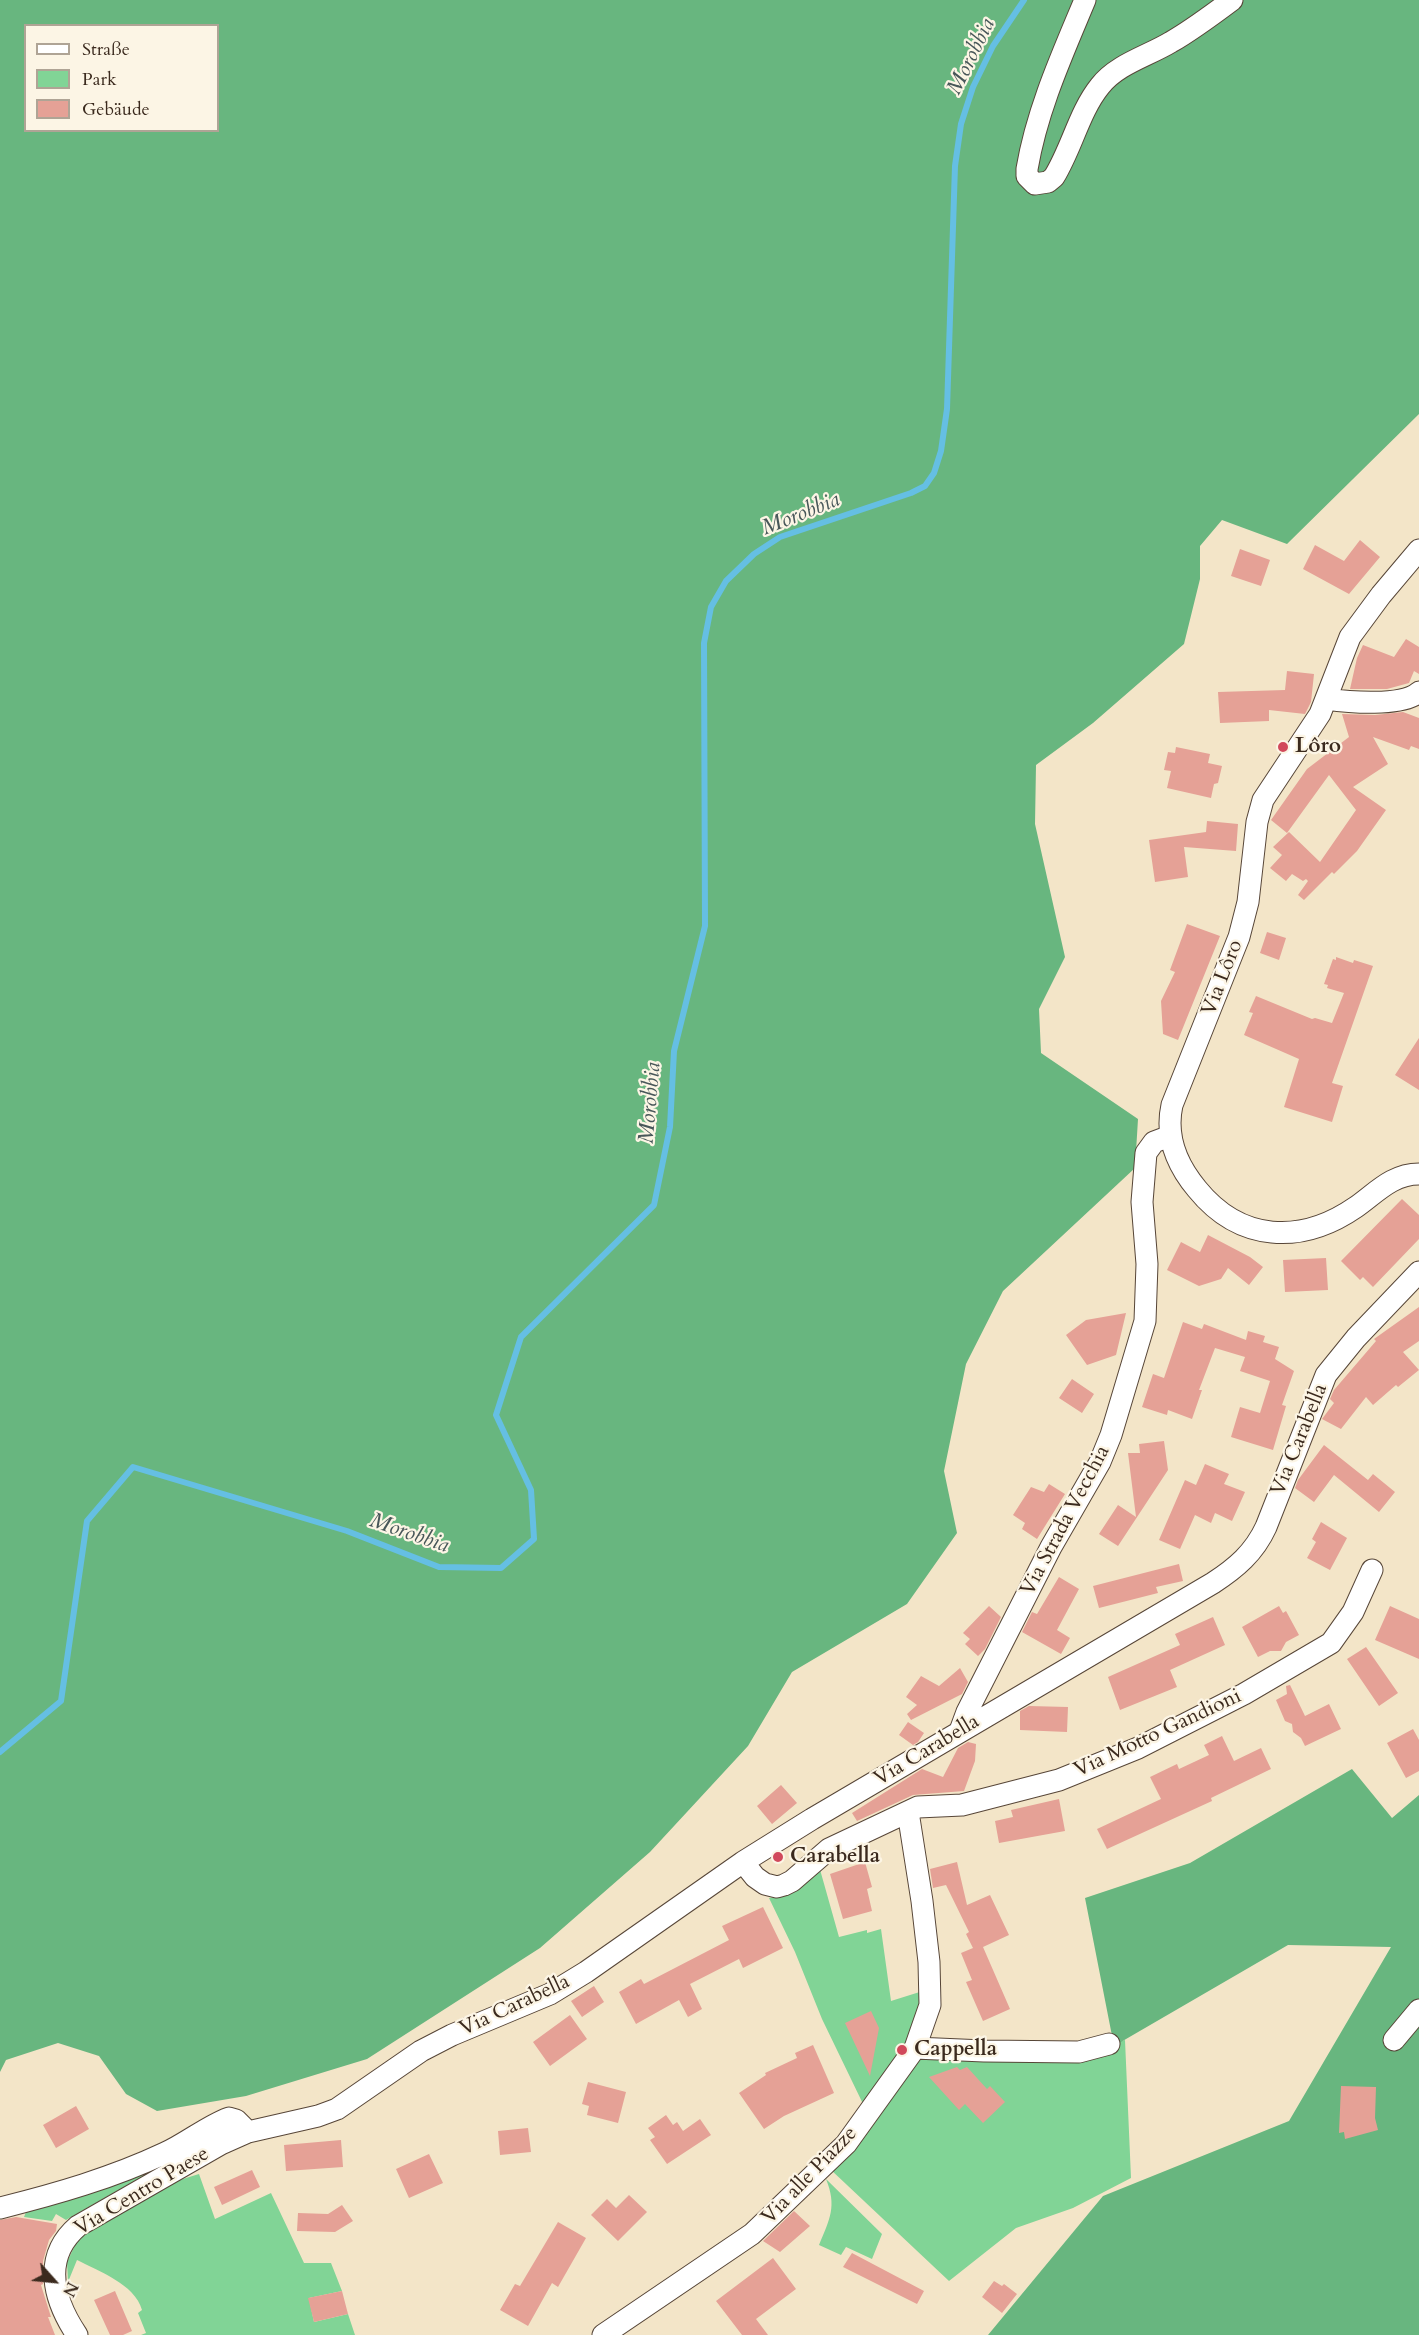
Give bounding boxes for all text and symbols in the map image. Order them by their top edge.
water label: Morobbia [942,14,1002,100]
legend [24,24,219,132]
text: Straße [82,37,130,62]
text: Park [82,67,117,92]
text: Gebäude [82,97,150,122]
water label: Morobbia [758,487,844,543]
place label: Lôro [1295,734,1341,760]
marker: Lôro [1276,740,1290,754]
street label: Via Lôro [1197,937,1249,1019]
water label: Morobbia [634,1061,668,1145]
street label: Via Carabella [1266,1380,1334,1500]
street label: Via Strada Vecchia [1016,1442,1116,1600]
water label: Morobbia [366,1508,452,1560]
street label: Via Motto Gandioni [1070,1684,1246,1784]
street label: Via Carabella [870,1710,984,1792]
place label: Carabella [790,1844,880,1870]
marker: Carabella [771,1850,785,1864]
street label: Via Carabella [456,1970,574,2042]
place label: Cappella [914,2037,997,2063]
marker: Cappella [895,2043,909,2057]
street label: Via alle Piazze [757,2122,863,2230]
street label: Via Centro Paese [70,2142,214,2242]
north arrow [24,2251,84,2311]
text: N [57,2278,83,2300]

